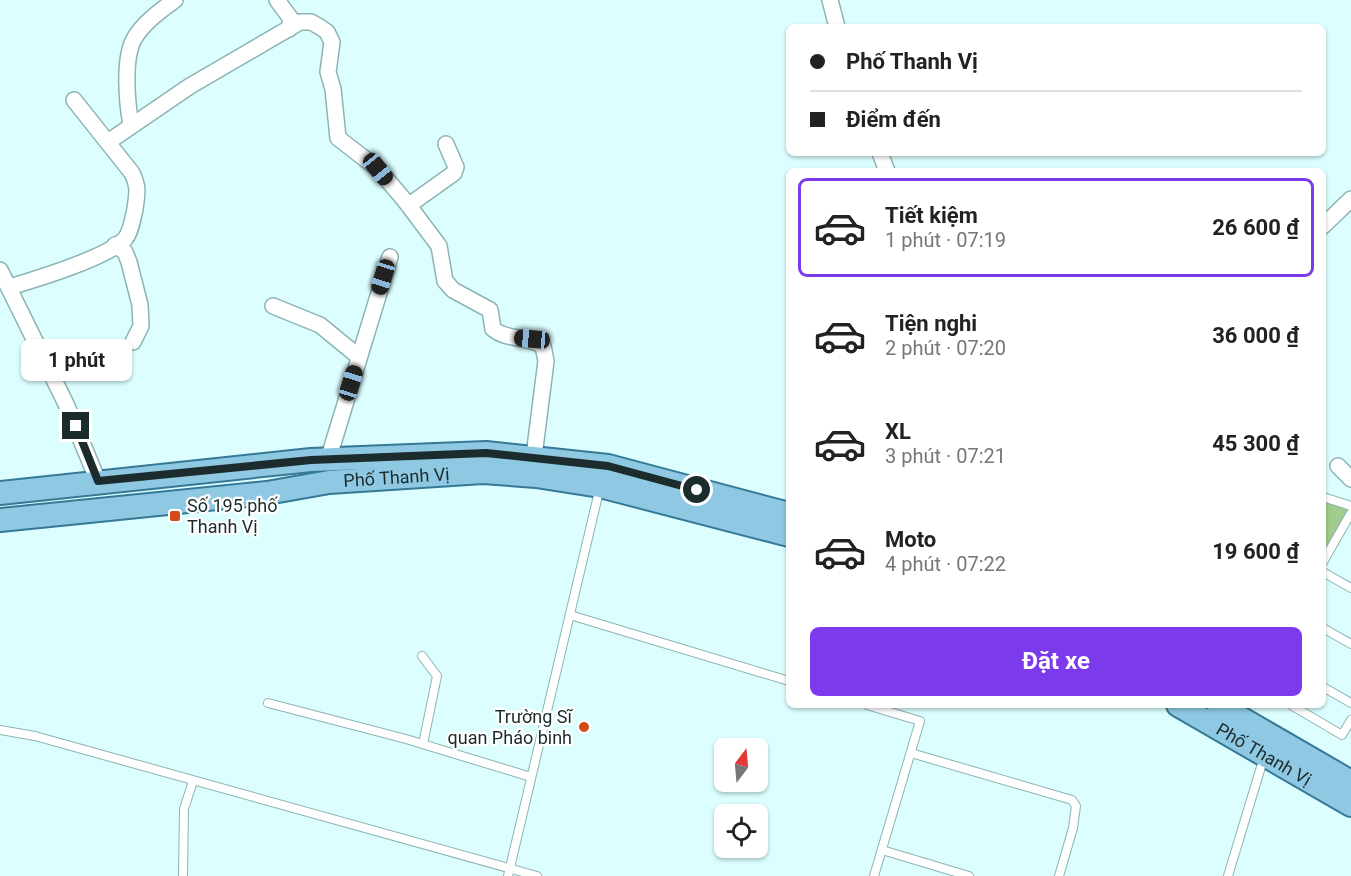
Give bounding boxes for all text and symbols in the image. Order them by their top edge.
text: Phố Thanh Vị [846,49,978,74]
text: Điểm đến [846,107,941,132]
car [360,149,396,189]
icon: car [813,201,867,255]
text: Tiết kiệm [885,203,978,228]
text: 26 600 ₫ [1212,215,1299,240]
text: 1 phút · 07:19 [885,228,1006,252]
car [369,257,397,297]
icon: car [813,309,867,363]
text: Tiện nghi [885,311,977,336]
text: 36 000 ₫ [1212,323,1299,348]
car [513,328,551,350]
text: 2 phút · 07:20 [885,336,1006,360]
callout: 1 phút [20,339,132,381]
text: 1 phút [48,348,105,372]
car [337,363,365,403]
route end [62,412,89,439]
icon: car [813,417,867,471]
text: XL [885,419,911,444]
text: 45 300 ₫ [1212,431,1299,456]
text: 3 phút · 07:21 [885,444,1006,468]
street label: Phố Thanh Vị [343,463,450,491]
route start [683,476,710,503]
place label: Số 195 phố Thanh Vị [187,495,278,537]
marker: Số 195 phố Thanh Vị [168,509,182,523]
icon: car [813,525,867,579]
text: Moto [885,527,936,552]
text: 19 600 ₫ [1212,539,1299,564]
text: 4 phút · 07:22 [885,552,1006,576]
button: Đặt xe [810,627,1302,696]
place label: Trường Sĩ quan Pháo binh [448,706,574,748]
street label: Phố Thanh Vị [1213,718,1315,790]
marker: Trường Sĩ quan Pháo binh [577,720,591,734]
north arrow [714,738,768,792]
map controls [714,738,768,858]
button: locate [714,804,768,858]

